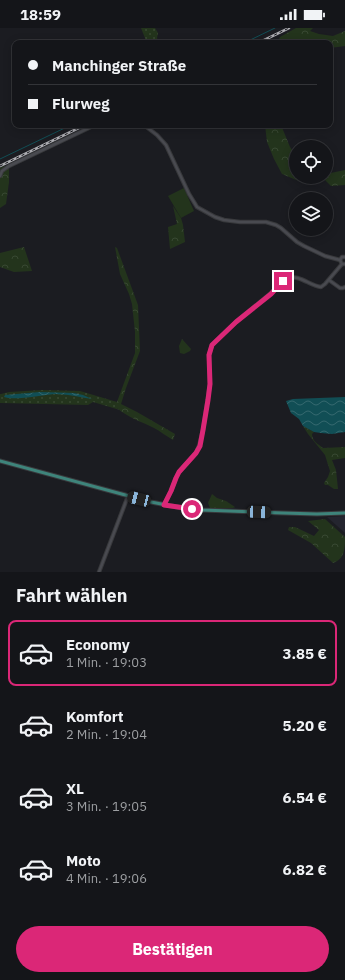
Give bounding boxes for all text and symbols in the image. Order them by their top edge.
text: 18:59 [20,5,61,24]
text: Manchinger Straße [52,56,186,75]
text: Flurweg [52,94,110,113]
map controls [289,140,333,236]
button: locate [289,140,333,184]
button: layers [289,192,333,236]
route end [274,272,292,290]
car [126,490,152,508]
route start [183,500,201,518]
car [247,506,271,518]
text: Fahrt wählen [16,584,127,607]
icon: car [18,635,54,671]
text: Economy [66,635,130,654]
text: 3.85 € [282,644,327,663]
text: 1 Min. · 19:03 [66,654,147,671]
icon: car [18,707,54,743]
text: Komfort [66,707,124,726]
text: 5.20 € [282,716,327,735]
text: 2 Min. · 19:04 [66,726,147,743]
icon: car [18,779,54,815]
text: XL [66,779,84,798]
text: 6.54 € [282,788,327,807]
text: 3 Min. · 19:05 [66,798,147,815]
icon: car [18,851,54,887]
text: Moto [66,851,101,870]
text: 6.82 € [282,860,327,879]
text: 4 Min. · 19:06 [66,870,147,887]
button: Bestätigen [16,926,329,972]

